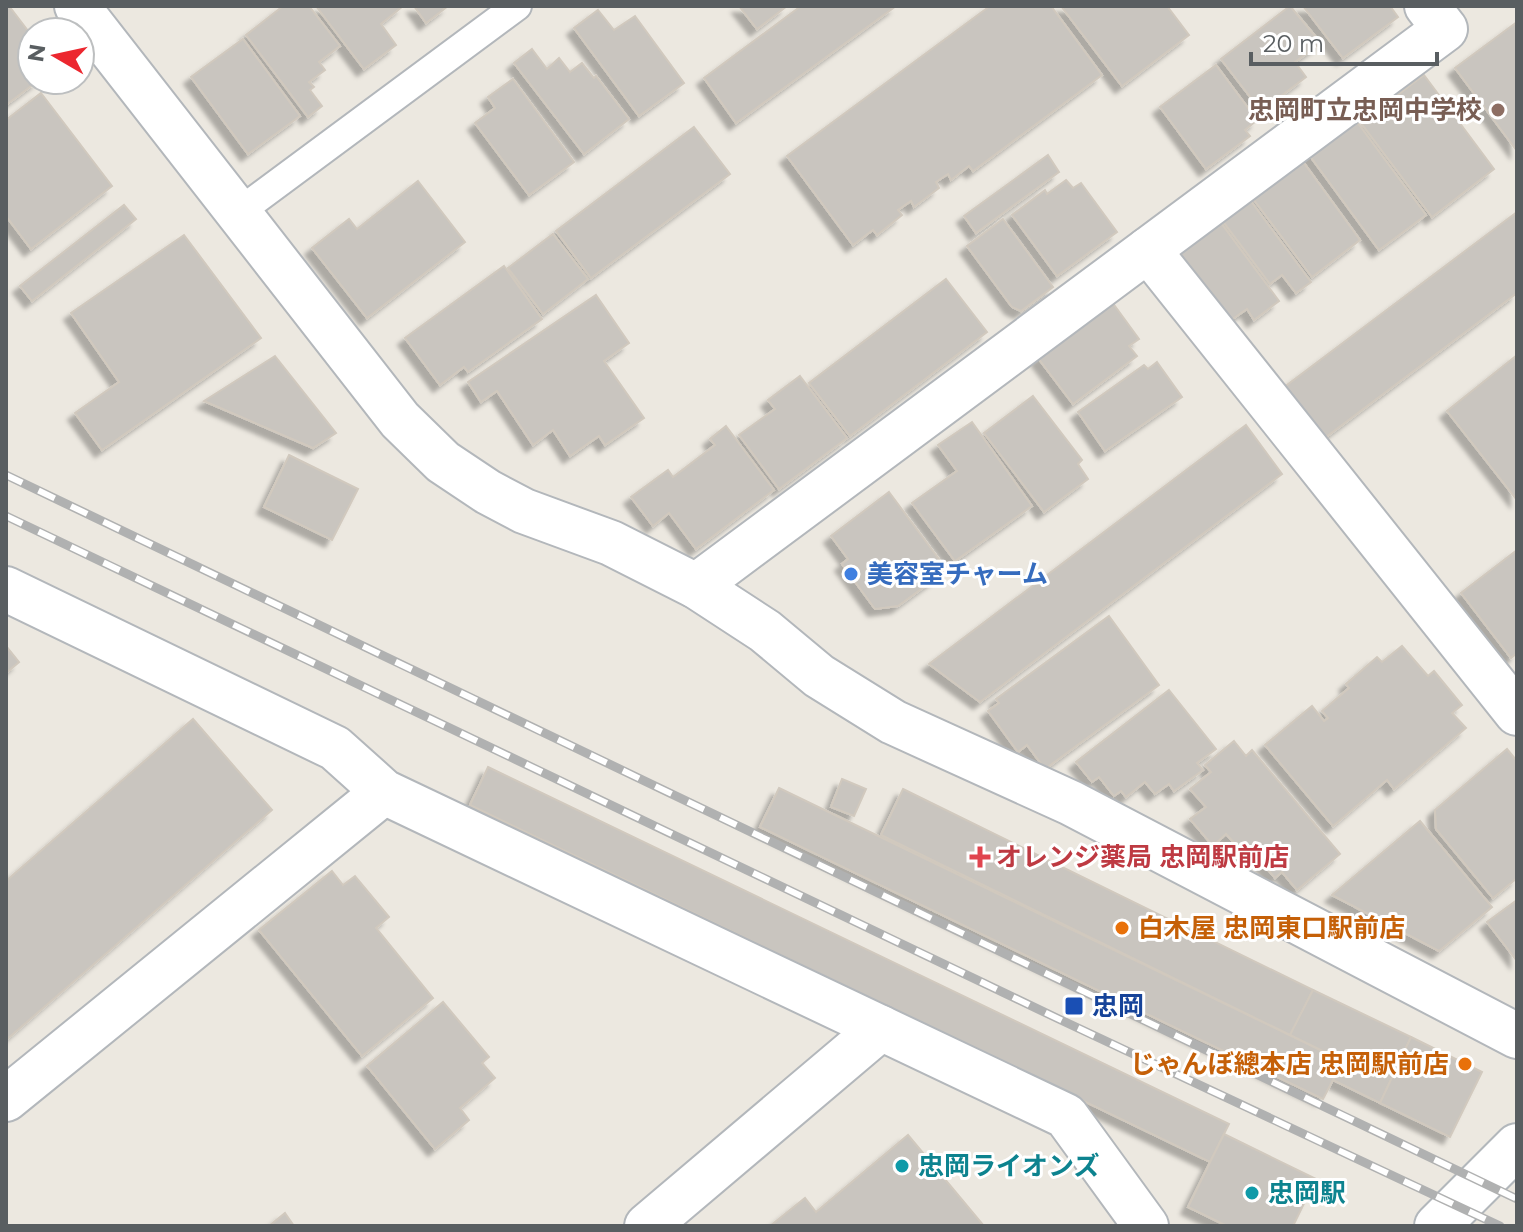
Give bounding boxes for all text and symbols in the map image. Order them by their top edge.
north arrow [16,16,96,96]
scale bar [1251,16,1437,66]
text: 20 m [1263,29,1324,58]
text: N [22,42,51,64]
place label: 忠岡町立忠岡中学校 [1248,94,1482,126]
marker: 忠岡町立忠岡中学校 [1489,101,1507,119]
place label: 美容室チャーム [867,558,1048,590]
marker: 美容室チャーム [842,565,860,583]
place label: オレンジ薬局 忠岡駅前店 [996,841,1289,873]
marker: オレンジ薬局 忠岡駅前店 [971,848,989,866]
place label: 白木屋 忠岡東口駅前店 [1138,912,1405,944]
marker: 白木屋 忠岡東口駅前店 [1113,919,1131,937]
place label: 忠岡 [1092,990,1144,1022]
marker: 忠岡 [1063,995,1085,1017]
place label: じゃんぼ總本店 忠岡駅前店 [1130,1048,1449,1080]
marker: じゃんぼ總本店 忠岡駅前店 [1456,1055,1474,1073]
place label: 忠岡ライオンズ [918,1150,1099,1182]
marker: 忠岡ライオンズ [893,1157,911,1175]
place label: 忠岡駅 [1268,1177,1346,1209]
marker: 忠岡駅 [1243,1184,1261,1202]

